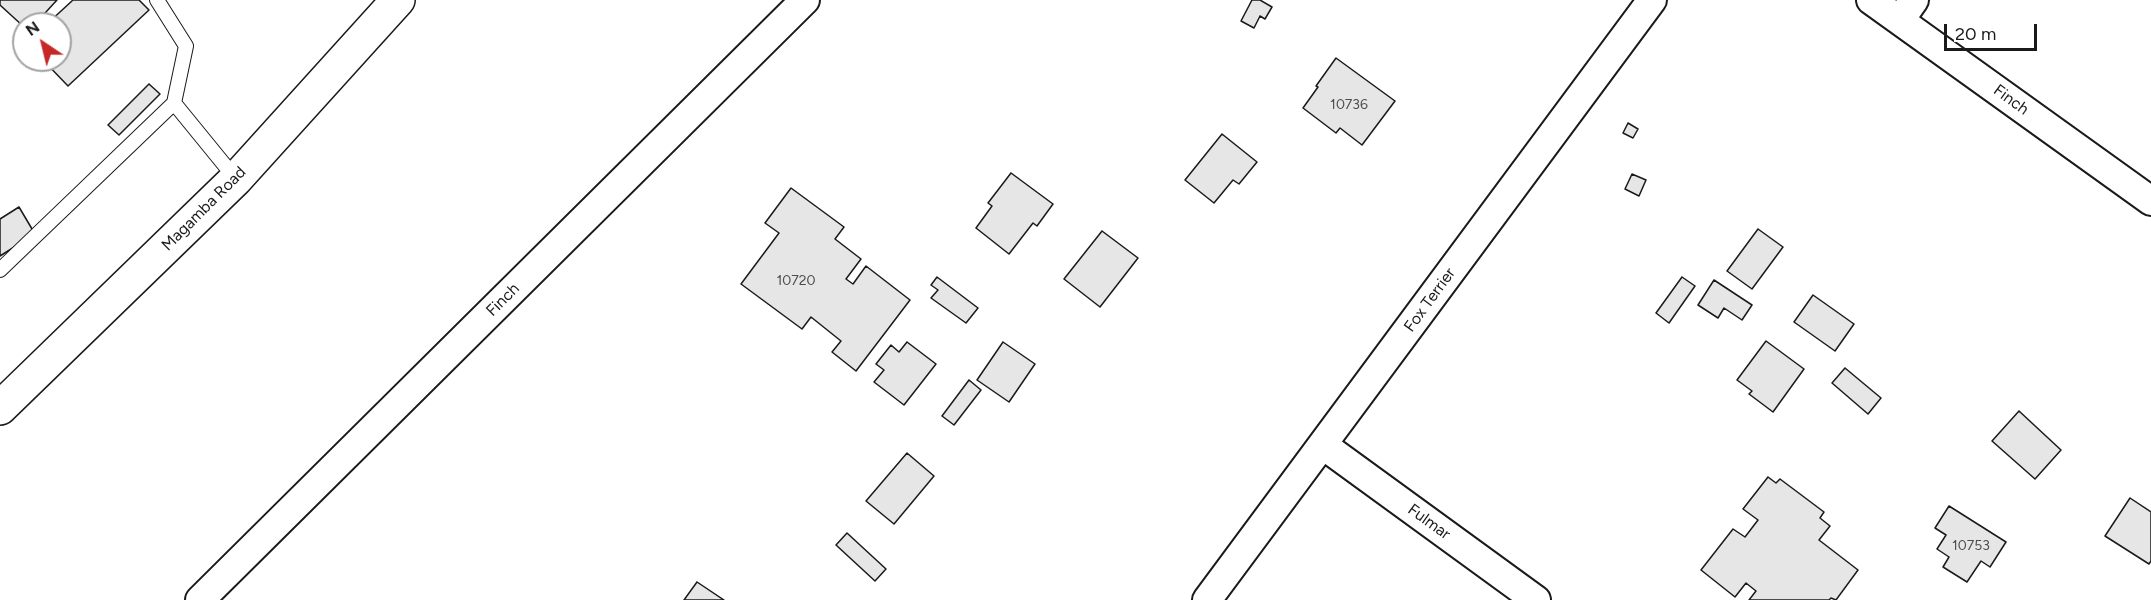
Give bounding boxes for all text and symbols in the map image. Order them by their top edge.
north arrow [12,12,72,72]
scale bar [1947,12,2040,50]
text: N [22,17,43,40]
text: 20 m [1955,23,1996,45]
street label: Finch [1990,81,2032,119]
house number: 10736 [1330,97,1368,113]
street label: Magamba Road [158,163,250,255]
street label: Fox Terrier [1400,264,1460,336]
house number: 10720 [776,273,816,289]
street label: Finch [482,279,524,321]
street label: Fulmar [1404,500,1454,544]
house number: 10753 [1952,538,1990,554]

